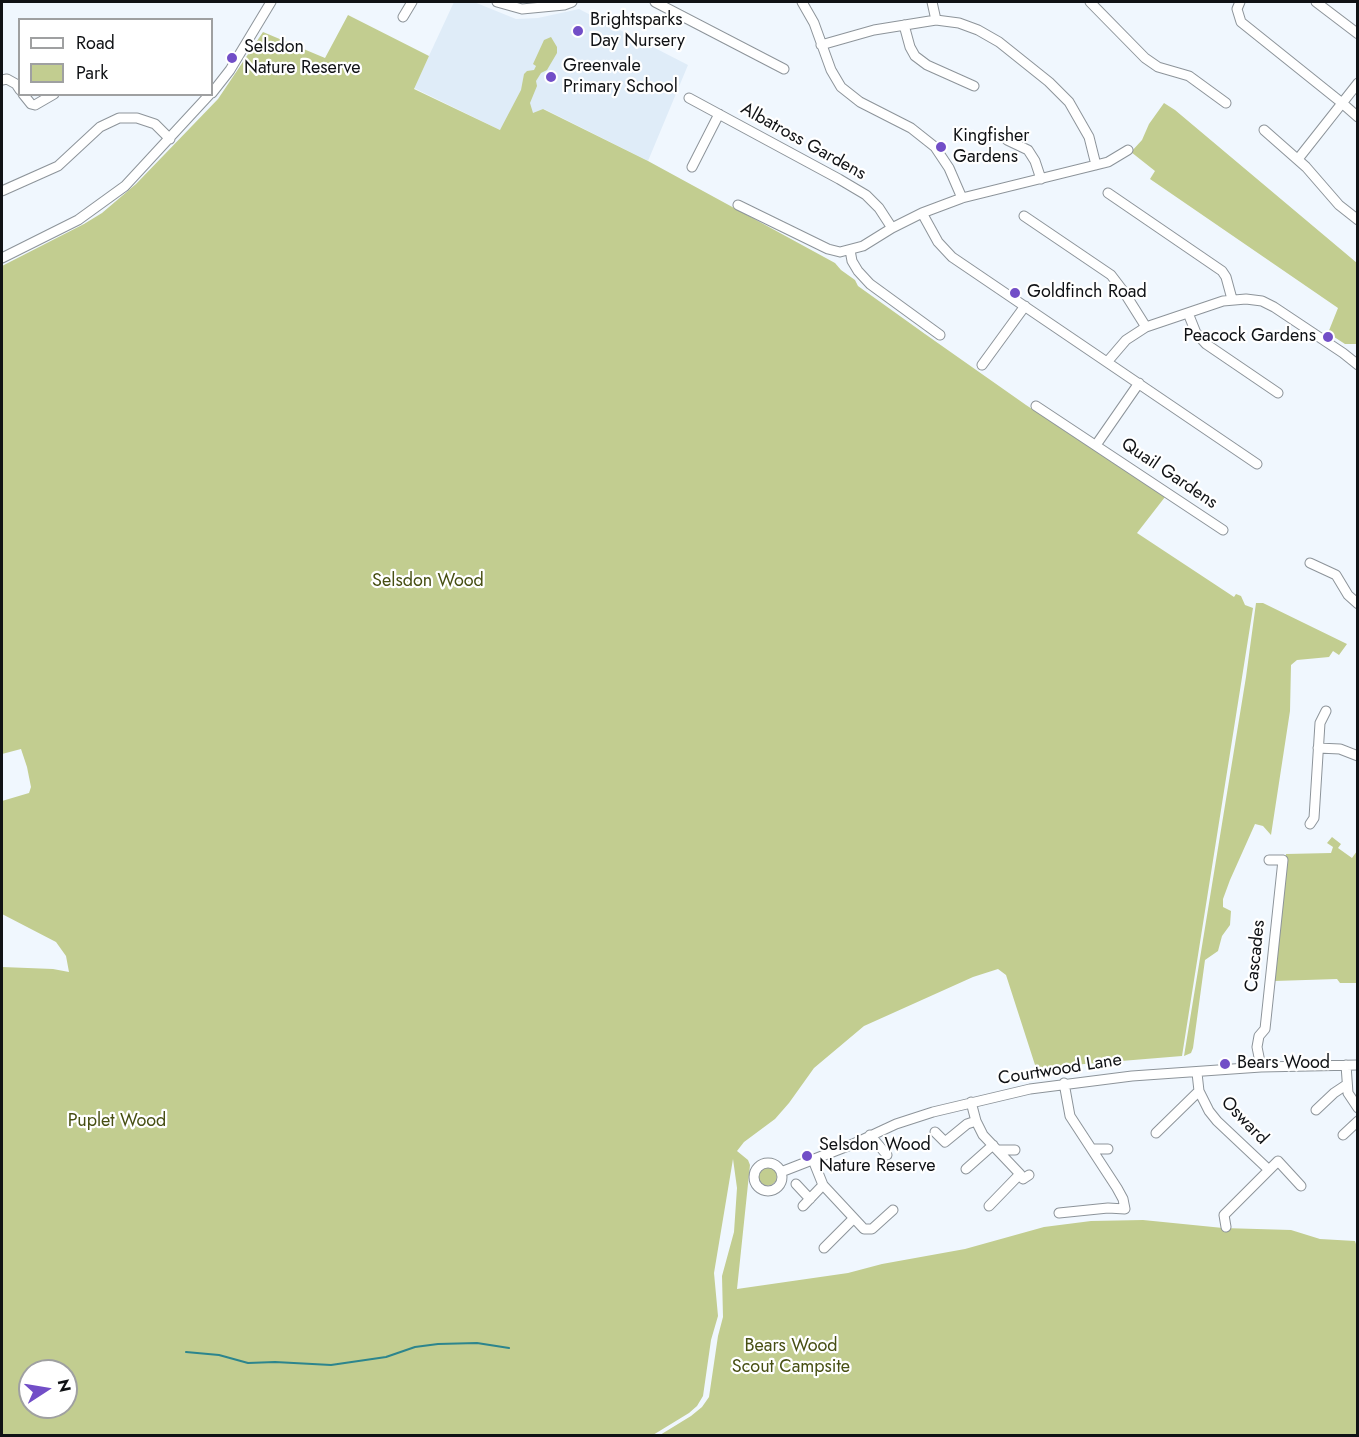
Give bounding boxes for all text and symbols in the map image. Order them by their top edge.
place label: Brightsparks Day Nursery [590,10,685,52]
legend [18,18,213,96]
marker: Brightsparks Day Nursery [571,24,585,38]
text: Road [76,30,115,56]
place label: Selsdon Nature Reserve [244,37,360,80]
marker: Selsdon Nature Reserve [225,51,239,65]
place label: Greenvale Primary School [563,56,678,98]
text: Park [76,60,108,86]
marker: Greenvale Primary School [544,70,558,84]
street label: Albatross Gardens [737,99,869,185]
place label: Kingfisher Gardens [953,126,1030,168]
marker: Kingfisher Gardens [934,140,948,154]
place label: Goldfinch Road [1027,282,1147,304]
marker: Goldfinch Road [1008,286,1022,300]
place label: Peacock Gardens [1183,326,1316,348]
marker: Peacock Gardens [1321,330,1335,344]
street label: Quail Gardens [1117,434,1221,514]
park label: Selsdon Wood [372,571,484,593]
street label: Cascades [1241,919,1271,993]
street label: Courtwood Lane [997,1050,1123,1090]
place label: Bears Wood [1237,1053,1330,1075]
marker: Bears Wood [1218,1057,1232,1071]
street label: Osward [1216,1092,1272,1150]
park label: Puplet Wood [68,1111,166,1133]
place label: Selsdon Wood Nature Reserve [819,1135,935,1178]
marker: Selsdon Wood Nature Reserve [800,1149,814,1163]
park label: Bears Wood Scout Campsite [732,1336,850,1378]
north arrow [18,1359,78,1419]
text: N [52,1377,77,1394]

